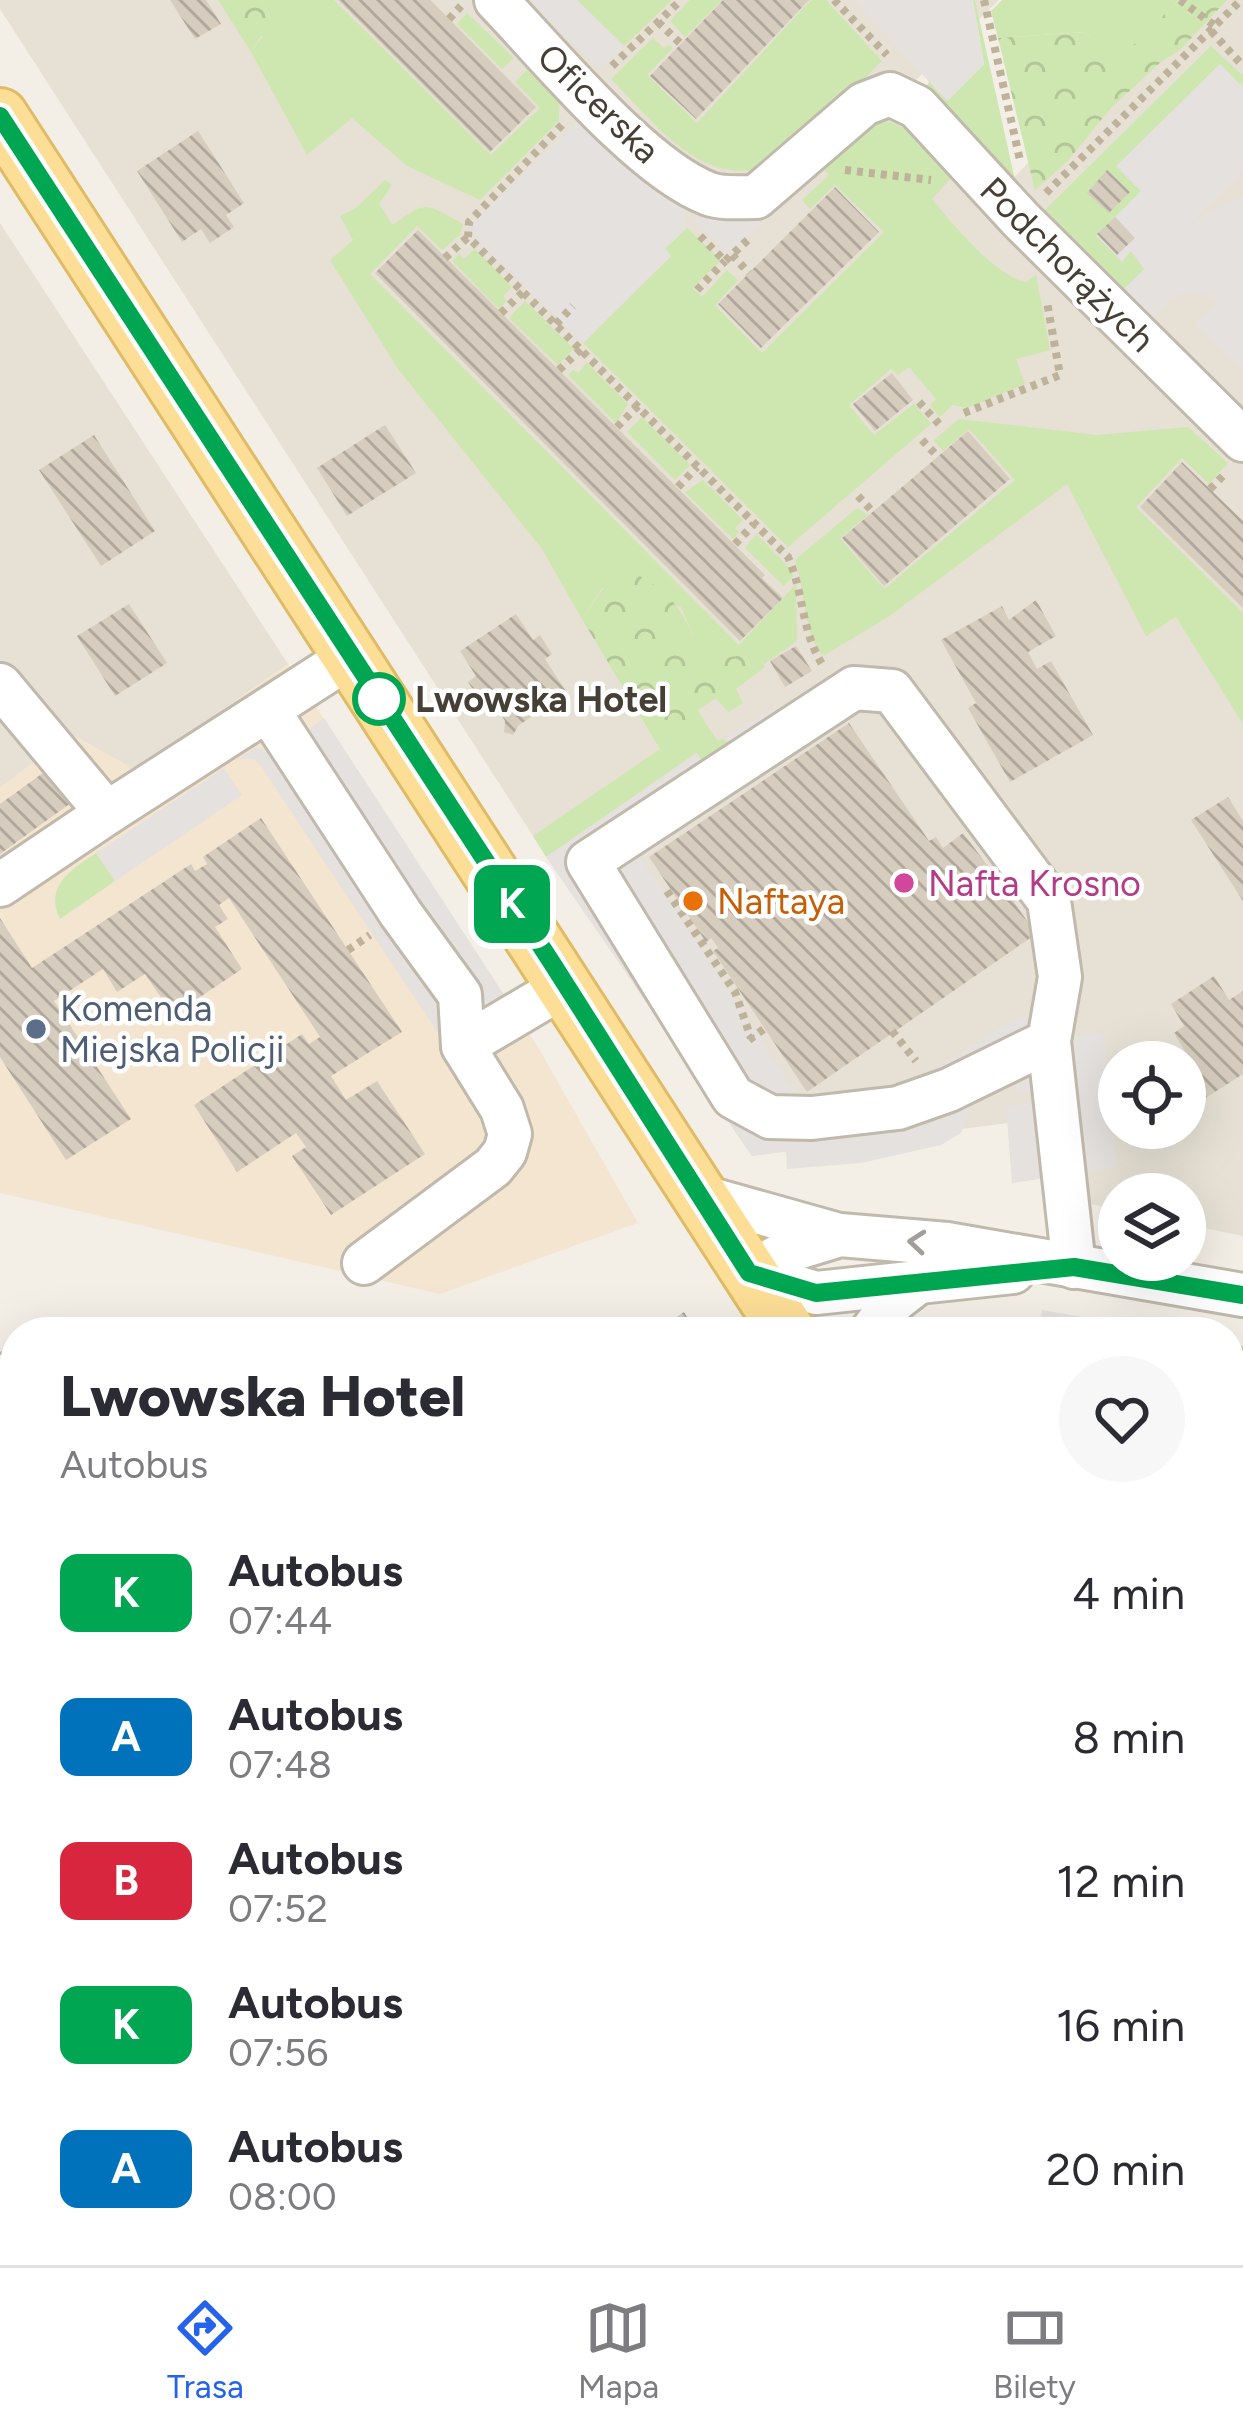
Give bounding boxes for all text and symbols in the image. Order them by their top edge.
street label: Oficerska [529,35,669,172]
street label: Podchorążych [971,168,1164,361]
marker: Lwowska Hotel [354,674,404,724]
place label: Lwowska Hotel [415,678,667,721]
place label: Nafta Krosno [928,862,1141,905]
line badge: K [473,865,551,943]
marker: Nafta Krosno [891,870,917,896]
text: K [498,878,526,929]
place label: Naftaya [717,880,845,923]
marker: Naftaya [680,888,706,914]
place label: Komenda Miejska Policji [60,987,284,1071]
marker: Komenda Miejska Policji [23,1016,49,1042]
map controls [1098,1041,1206,1281]
button: locate [1098,1041,1206,1149]
button: layers [1098,1173,1206,1281]
one-way arrow [907,1230,926,1255]
button: heart [1059,1356,1185,1482]
text: Lwowska Hotel [60,1362,465,1430]
text: Autobus [60,1441,208,1488]
text: Autobus [228,1543,403,1597]
text: 4 min [1072,1566,1185,1620]
text: K [112,1567,140,1618]
text: 07:44 [228,1597,332,1644]
text: Autobus [228,1687,403,1741]
text: 8 min [1072,1710,1185,1764]
text: A [111,1711,141,1762]
text: 07:48 [228,1741,332,1788]
text: Autobus [228,1831,403,1885]
text: 12 min [1056,1854,1185,1908]
text: B [113,1855,139,1906]
text: 07:52 [228,1885,328,1932]
text: Autobus [228,1975,403,2029]
text: 16 min [1056,1998,1185,2052]
text: K [112,1999,140,2050]
text: 07:56 [228,2029,328,2076]
text: Autobus [228,2119,403,2173]
text: 20 min [1046,2142,1185,2196]
text: A [111,2143,141,2194]
text: 08:00 [228,2173,337,2220]
tab: Trasa [167,2295,244,2406]
tab: Mapa [578,2295,659,2406]
tab: Bilety [993,2295,1076,2406]

